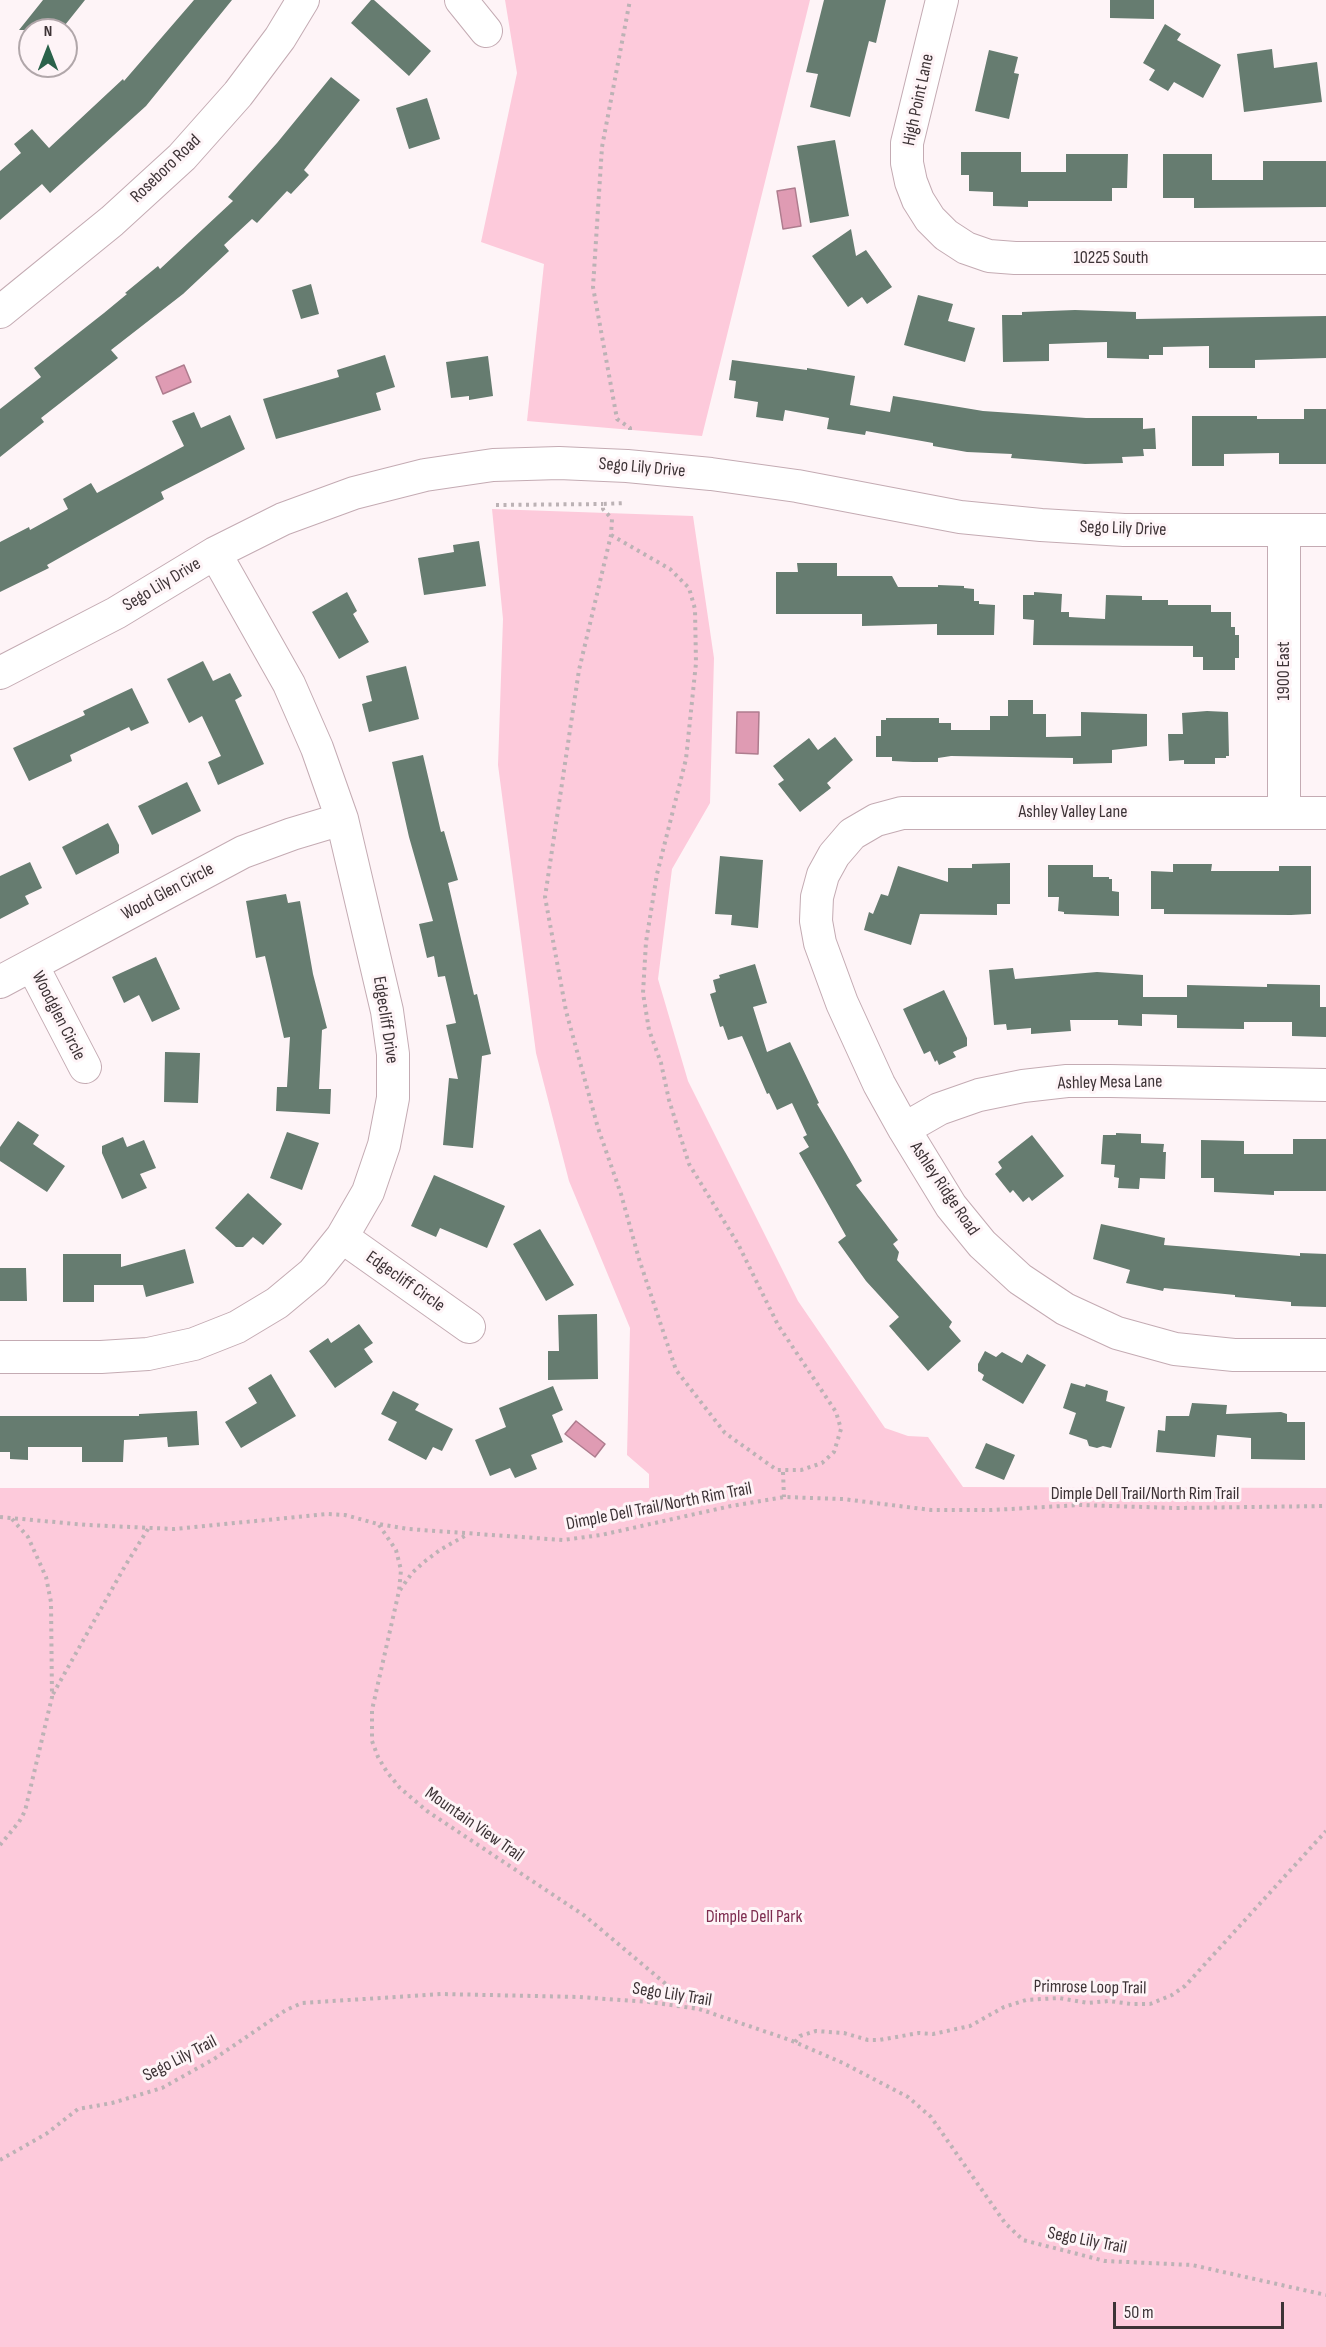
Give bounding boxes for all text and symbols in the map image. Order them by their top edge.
north arrow [18,18,78,78]
text: N [44,22,52,41]
street label: High Point Lane [899,52,939,148]
street label: Roseboro Road [126,130,206,208]
street label: 10225 South [1073,247,1149,269]
street label: Sego Lily Drive [598,453,686,483]
street label: Sego Lily Drive [1079,517,1167,541]
street label: Sego Lily Drive [119,553,205,617]
street label: 1900 East [1273,641,1295,701]
street label: Ashley Valley Lane [1019,801,1127,823]
street label: Wood Glen Circle [118,859,218,925]
street label: Woodglen Circle [26,968,90,1064]
street label: Edgecliff Drive [367,975,403,1065]
street label: Ashley Mesa Lane [1057,1071,1163,1095]
street label: Ashley Ridge Road [905,1138,983,1240]
street label: Edgecliff Circle [361,1247,449,1317]
street label: Dimple Dell Trail/North Rim Trail [564,1478,754,1536]
street label: Dimple Dell Trail/North Rim Trail [1051,1483,1239,1505]
street label: Mountain View Trail [420,1783,528,1867]
park label: Dimple Dell Park [706,1906,802,1928]
street label: Primrose Loop Trail [1033,1976,1147,2000]
street label: Sego Lily Trail [631,1978,713,2012]
street label: Sego Lily Trail [139,2031,221,2087]
street label: Sego Lily Trail [1046,2223,1128,2259]
scale bar [1116,2290,1287,2328]
text: 50 m [1124,2302,1154,2323]

